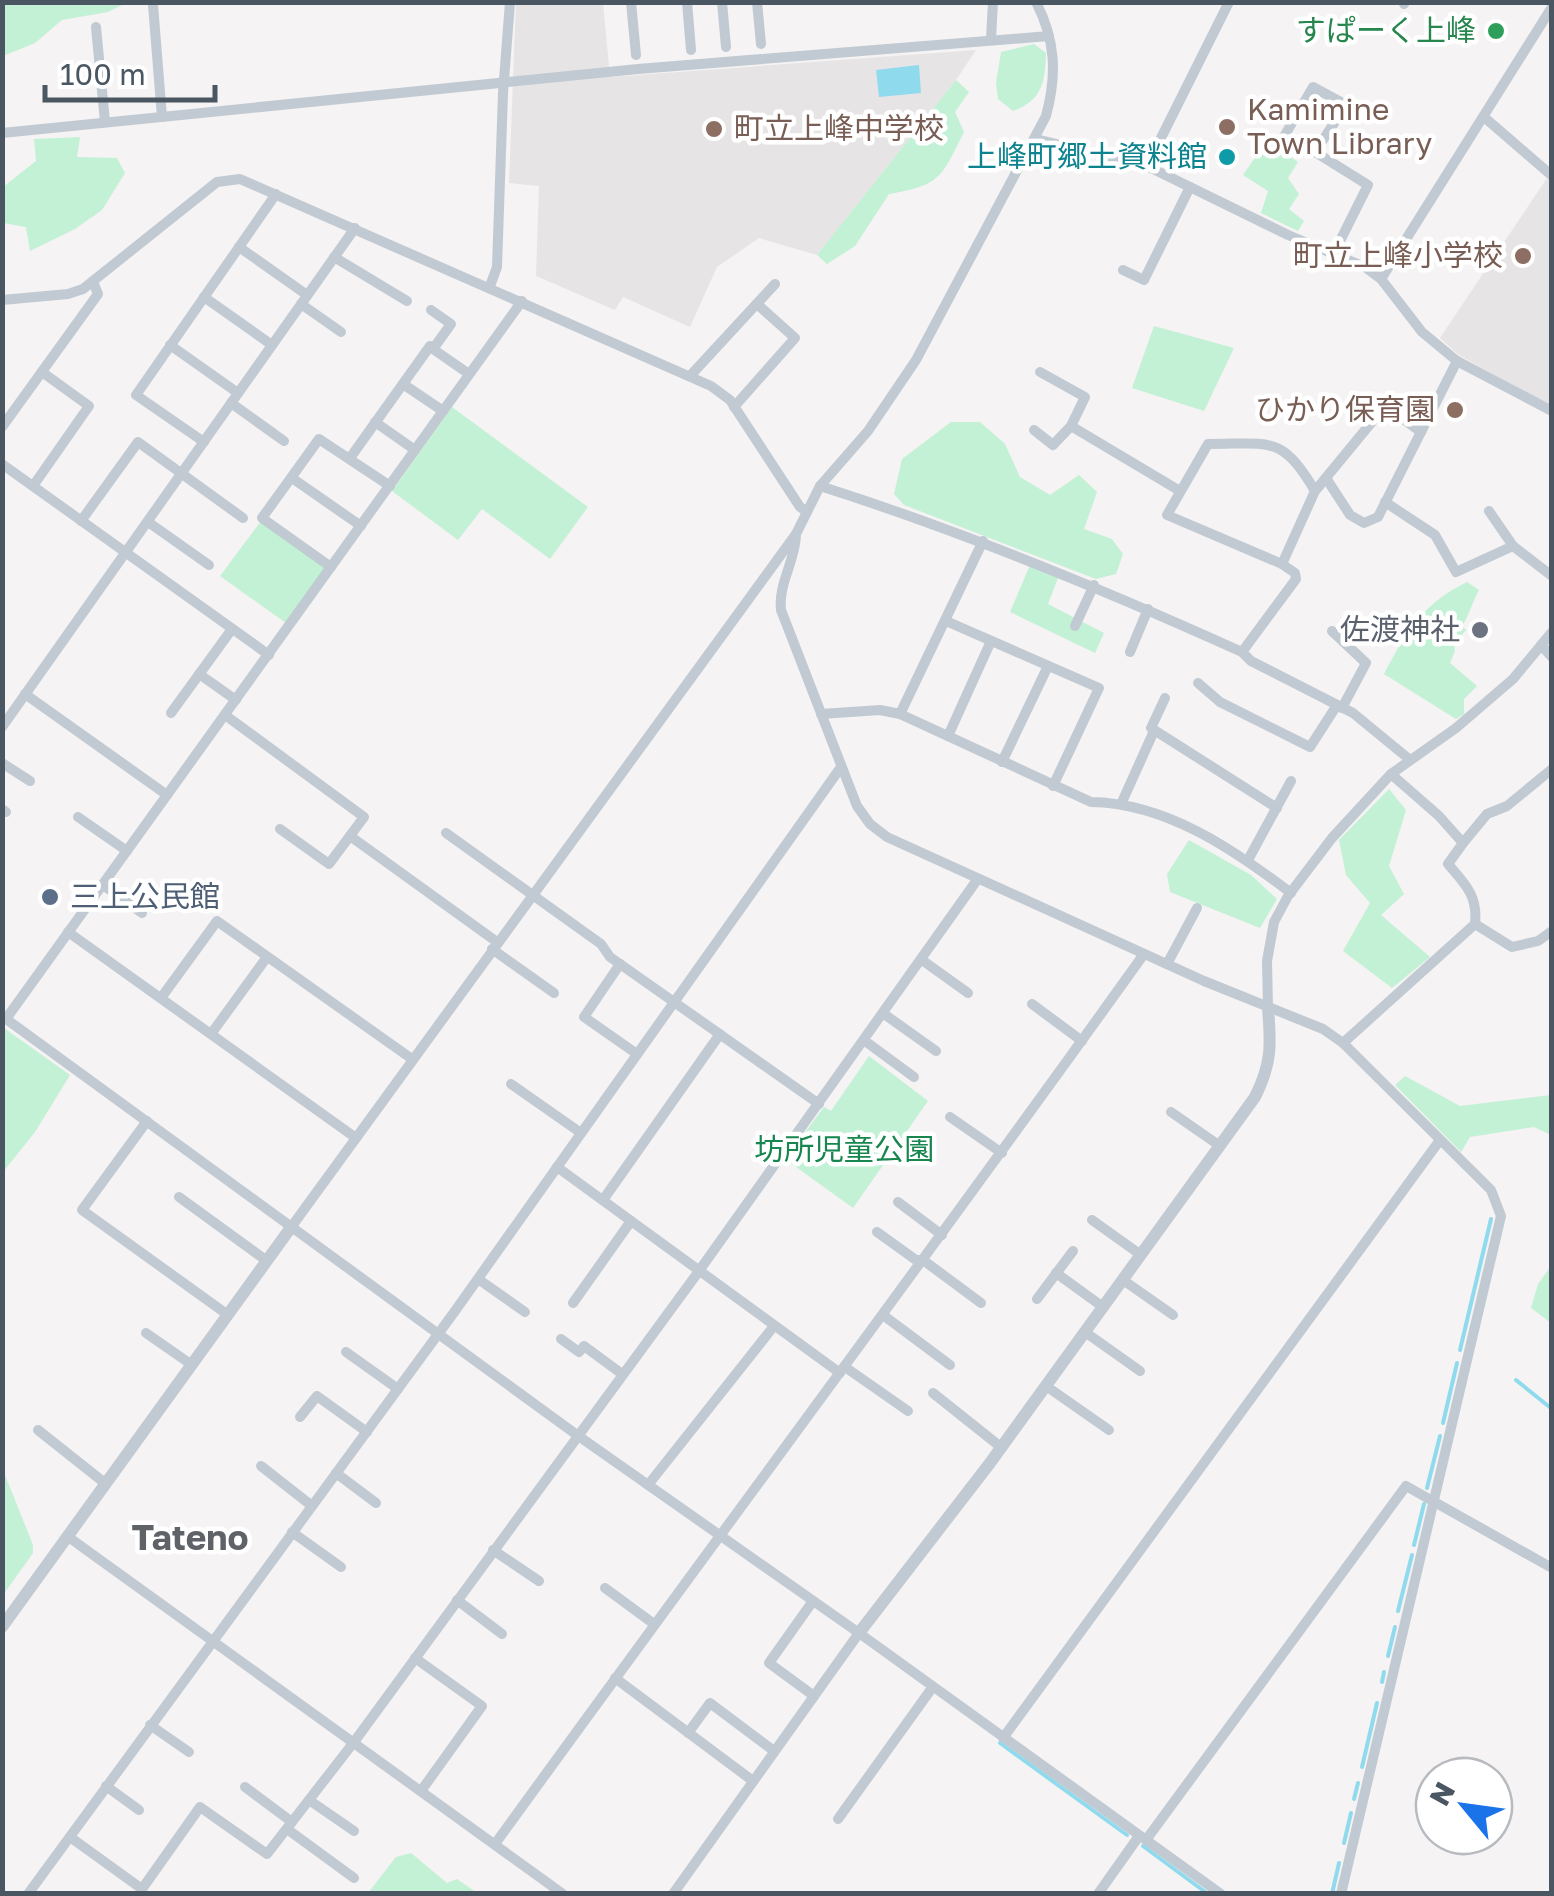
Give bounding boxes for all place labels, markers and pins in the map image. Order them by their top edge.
place label: すぱーく上峰 [1296,12,1476,48]
marker: すぱーく上峰 [1485,20,1507,42]
place label: Kamimine Town Library [1247,91,1432,161]
place label: 町立上峰中学校 [734,110,944,146]
marker: Kamimine Town Library [1216,116,1238,138]
marker: 町立上峰中学校 [703,118,725,140]
place label: 上峰町郷土資料館 [967,138,1207,174]
marker: 上峰町郷土資料館 [1216,146,1238,168]
place label: 町立上峰小学校 [1293,237,1503,273]
marker: 町立上峰小学校 [1512,245,1534,267]
place label: ひかり保育園 [1255,391,1435,427]
marker: ひかり保育園 [1444,399,1466,421]
place label: 佐渡神社 [1340,611,1460,647]
marker: 佐渡神社 [1469,619,1491,641]
place label: 三上公民館 [70,878,220,914]
marker: 三上公民館 [39,886,61,908]

